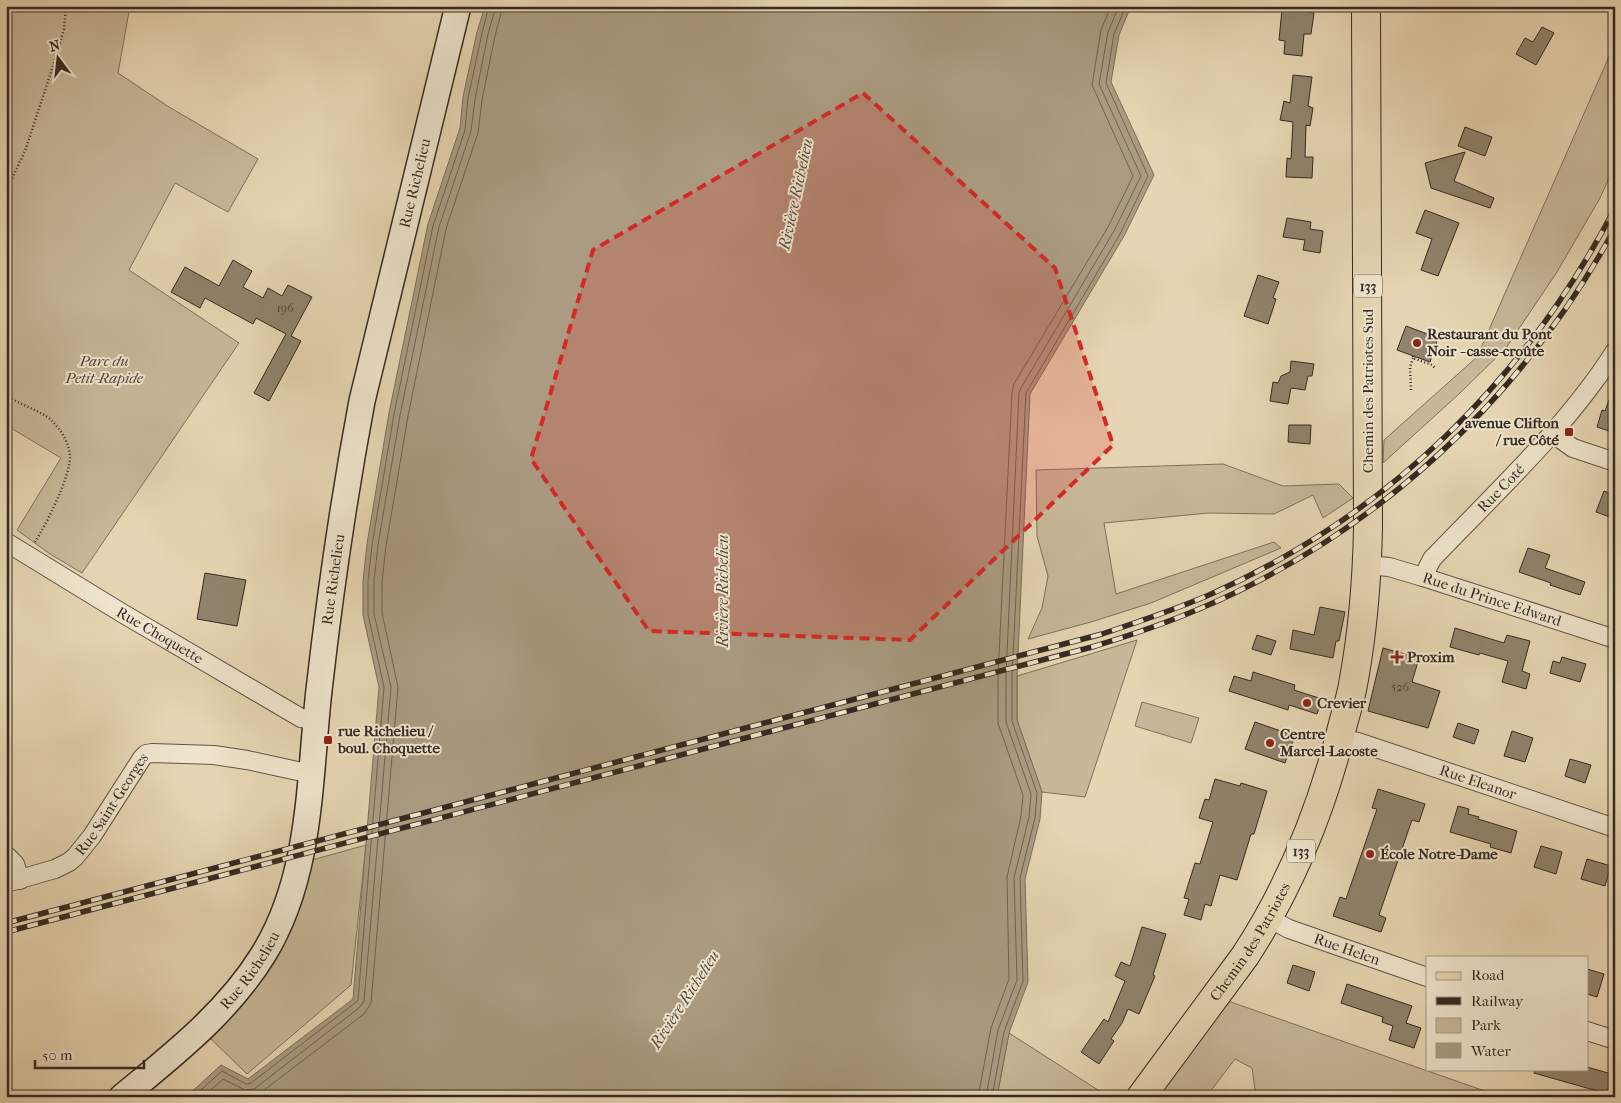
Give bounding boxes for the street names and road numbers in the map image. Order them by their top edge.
street label: Rue Richelieu [395,136,435,230]
road number: 133 [1354,274,1382,298]
street label: Chemin des Patriotes Sud [1359,308,1377,473]
street label: Rue Coté [1474,460,1529,516]
street label: Rue Richelieu [318,532,348,626]
street label: Rue du Prince Edward [1420,568,1564,630]
street label: Rue Choquette [113,603,207,668]
street label: Rue Saint-Georges [71,748,152,859]
street label: Rue Eleanor [1437,761,1519,804]
road number: 133 [1287,839,1315,862]
street label: Chemin des Patriotes [1206,879,1294,1005]
street label: Rue Richelieu [216,928,284,1013]
street label: Rue Helen [1311,929,1383,969]

